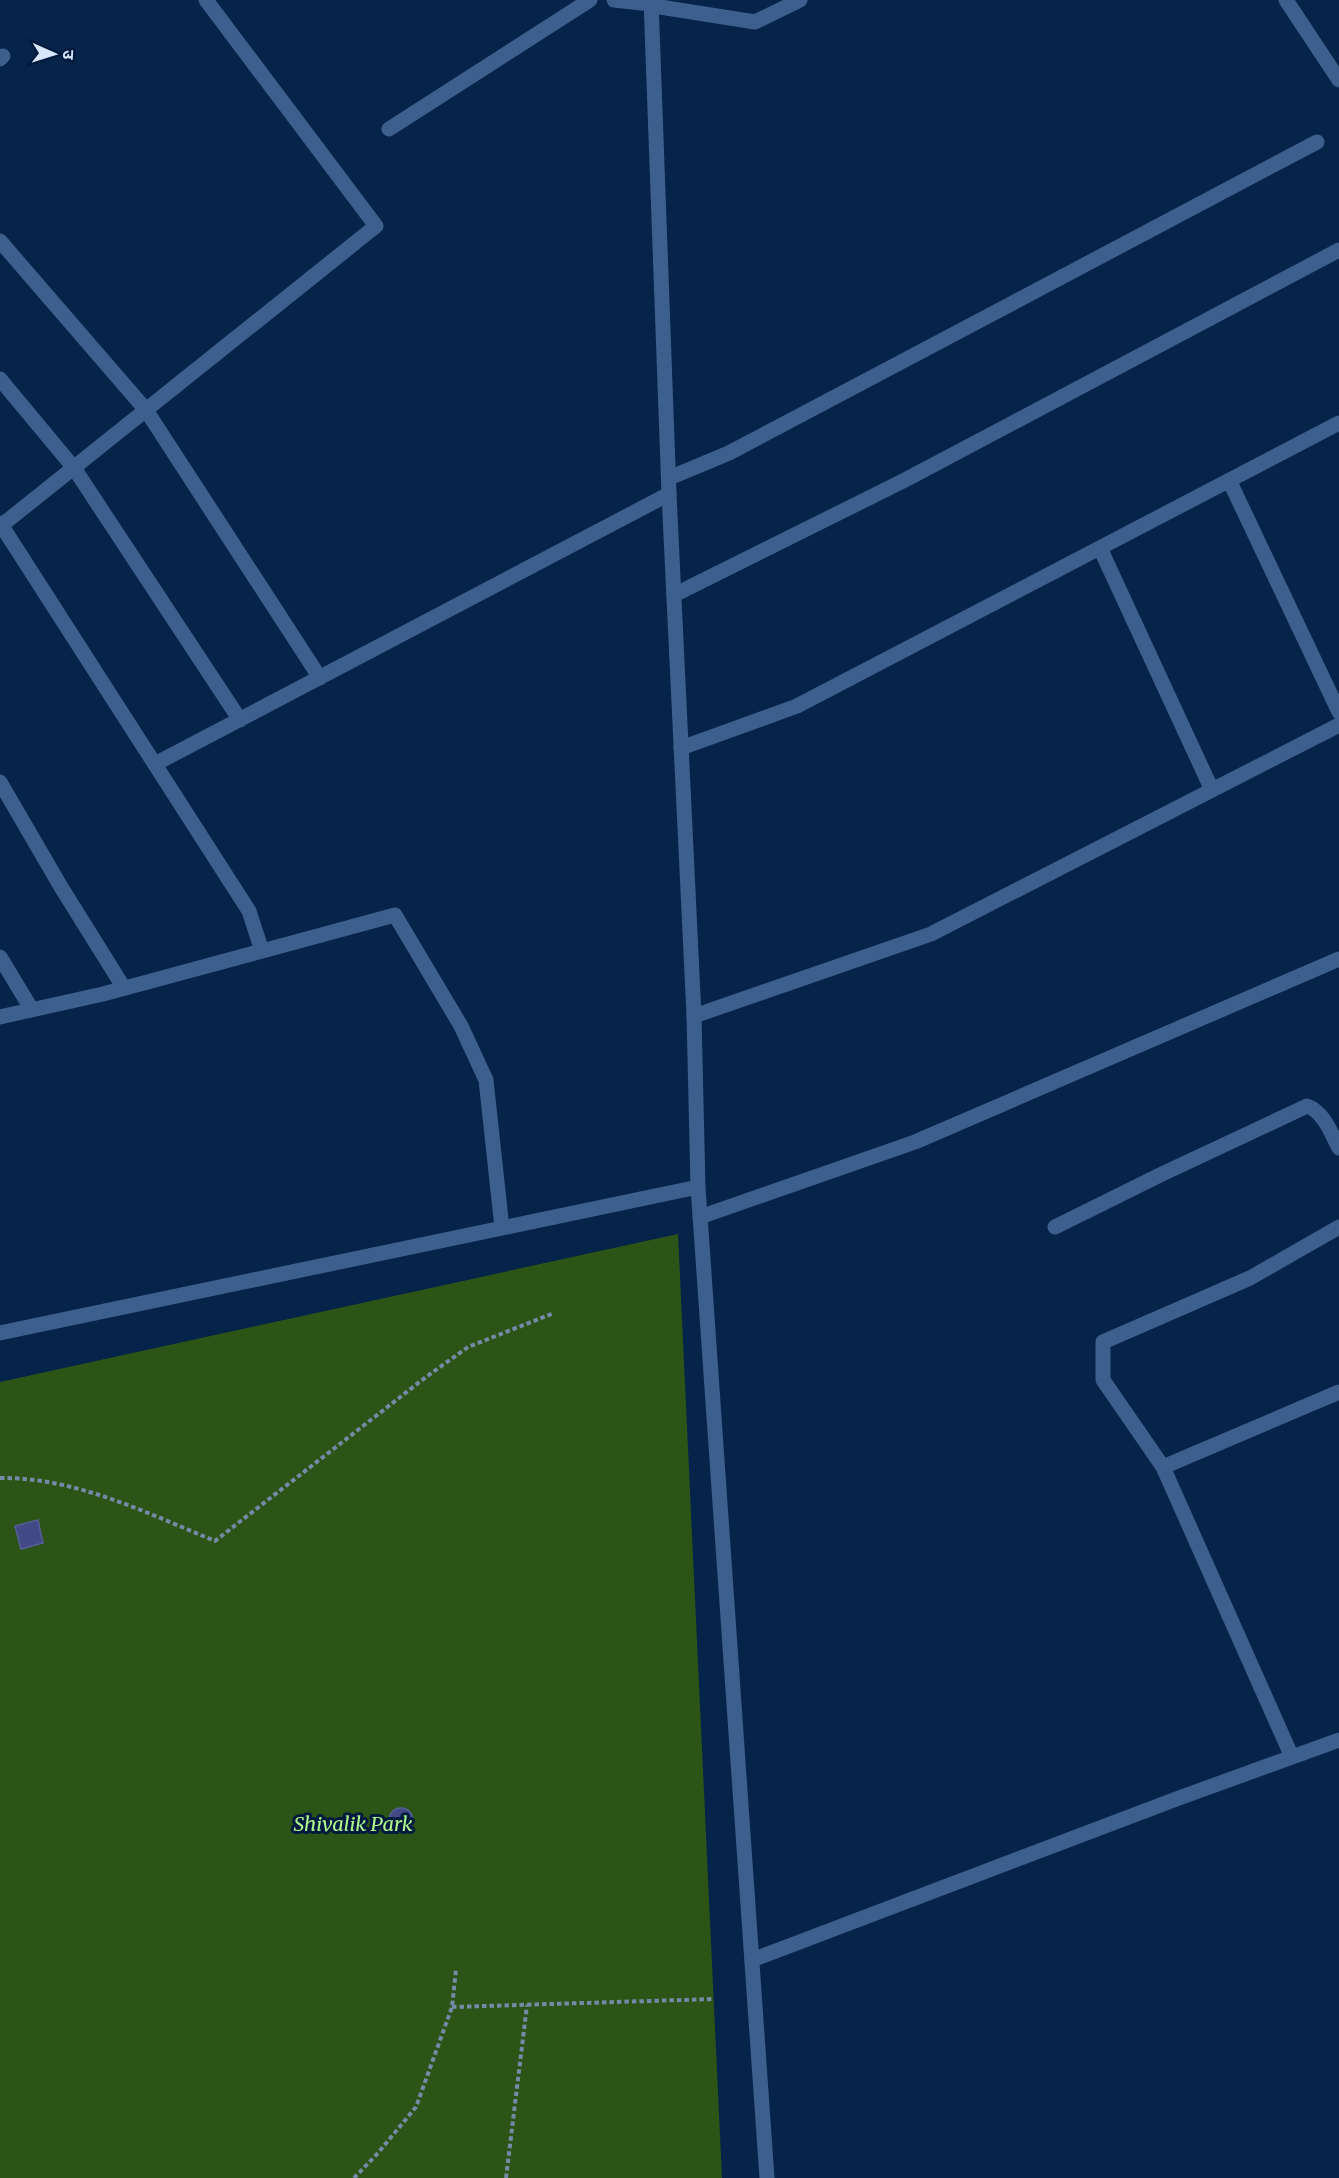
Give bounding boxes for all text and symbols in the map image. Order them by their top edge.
north arrow [24,24,84,84]
text: उ [59,50,79,61]
park label: Shivalik Park [293,1811,413,1836]

